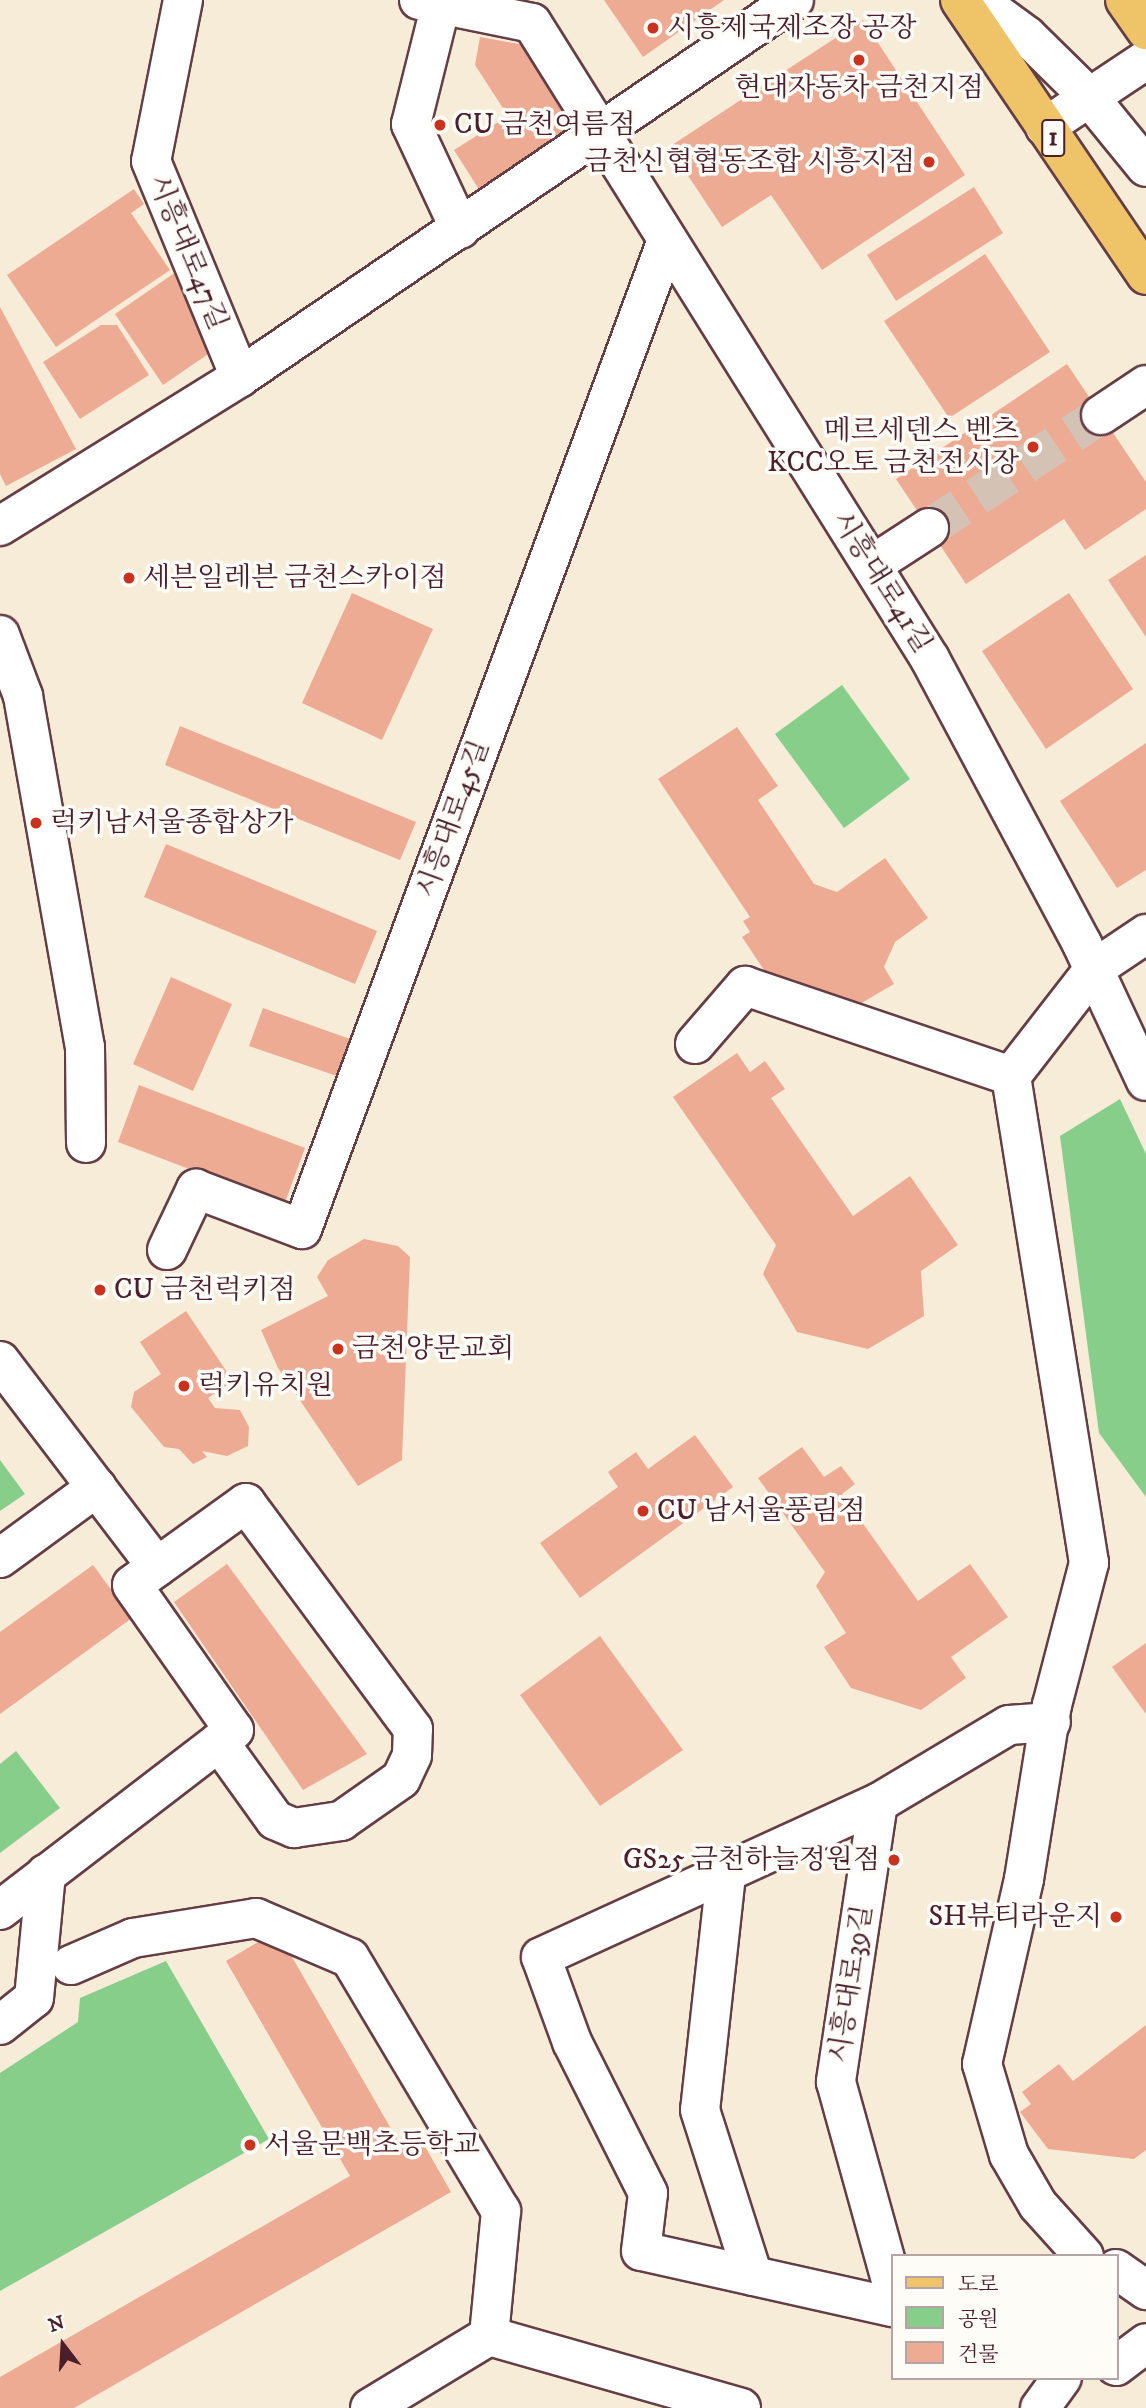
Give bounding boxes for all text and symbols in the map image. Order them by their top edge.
place label: 시흥제국제조장 공장 [667,11,916,45]
marker: 시흥제국제조장 공장 [645,20,661,36]
marker: 현대자동차 금천지점 [851,52,867,68]
place label: 현대자동차 금천지점 [734,71,984,105]
place label: CU 금천여름점 [454,108,636,142]
road number: 1 [1041,116,1065,160]
marker: CU 금천여름점 [432,117,448,133]
place label: 금천신협협동조합 시흥지점 [584,145,915,179]
marker: 금천신협협동조합 시흥지점 [921,154,937,170]
street label: 시흥대로47길 [141,169,235,335]
place label: 메르세덴스 벤츠 KCC오토 금천전시장 [767,414,1019,480]
marker: 메르세덴스 벤츠 KCC오토 금천전시장 [1025,439,1041,455]
street label: 시흥대로41길 [825,505,939,659]
place label: 세븐일레븐 금천스카이점 [143,561,447,595]
marker: 세븐일레븐 금천스카이점 [121,570,137,586]
street label: 시흥대로45길 [409,736,497,902]
place label: 럭키남서울종합상가 [50,806,293,840]
marker: 럭키남서울종합상가 [28,815,44,831]
place label: CU 금천럭키점 [114,1273,296,1307]
marker: CU 금천럭키점 [92,1282,108,1298]
place label: 금천양문교회 [352,1332,514,1366]
marker: 금천양문교회 [330,1341,346,1357]
place label: 럭키유치원 [198,1369,333,1403]
marker: 럭키유치원 [176,1378,192,1394]
place label: CU 남서울풍림점 [657,1494,866,1528]
marker: CU 남서울풍림점 [635,1503,651,1519]
place label: GS25 금천하늘정원점 [623,1843,880,1877]
marker: GS25 금천하늘정원점 [886,1852,902,1868]
place label: SH뷰티라운지 [929,1900,1102,1934]
street label: 시흥대로39길 [822,1903,880,2065]
marker: SH뷰티라운지 [1108,1909,1124,1925]
place label: 서울문백초등학교 [264,2128,480,2162]
marker: 서울문백초등학교 [242,2137,258,2153]
legend [890,2254,1118,2380]
text: 도로 [958,2272,999,2298]
text: 공원 [958,2307,999,2333]
north arrow [28,2310,98,2380]
text: N [46,2311,68,2338]
text: 건물 [958,2342,999,2368]

